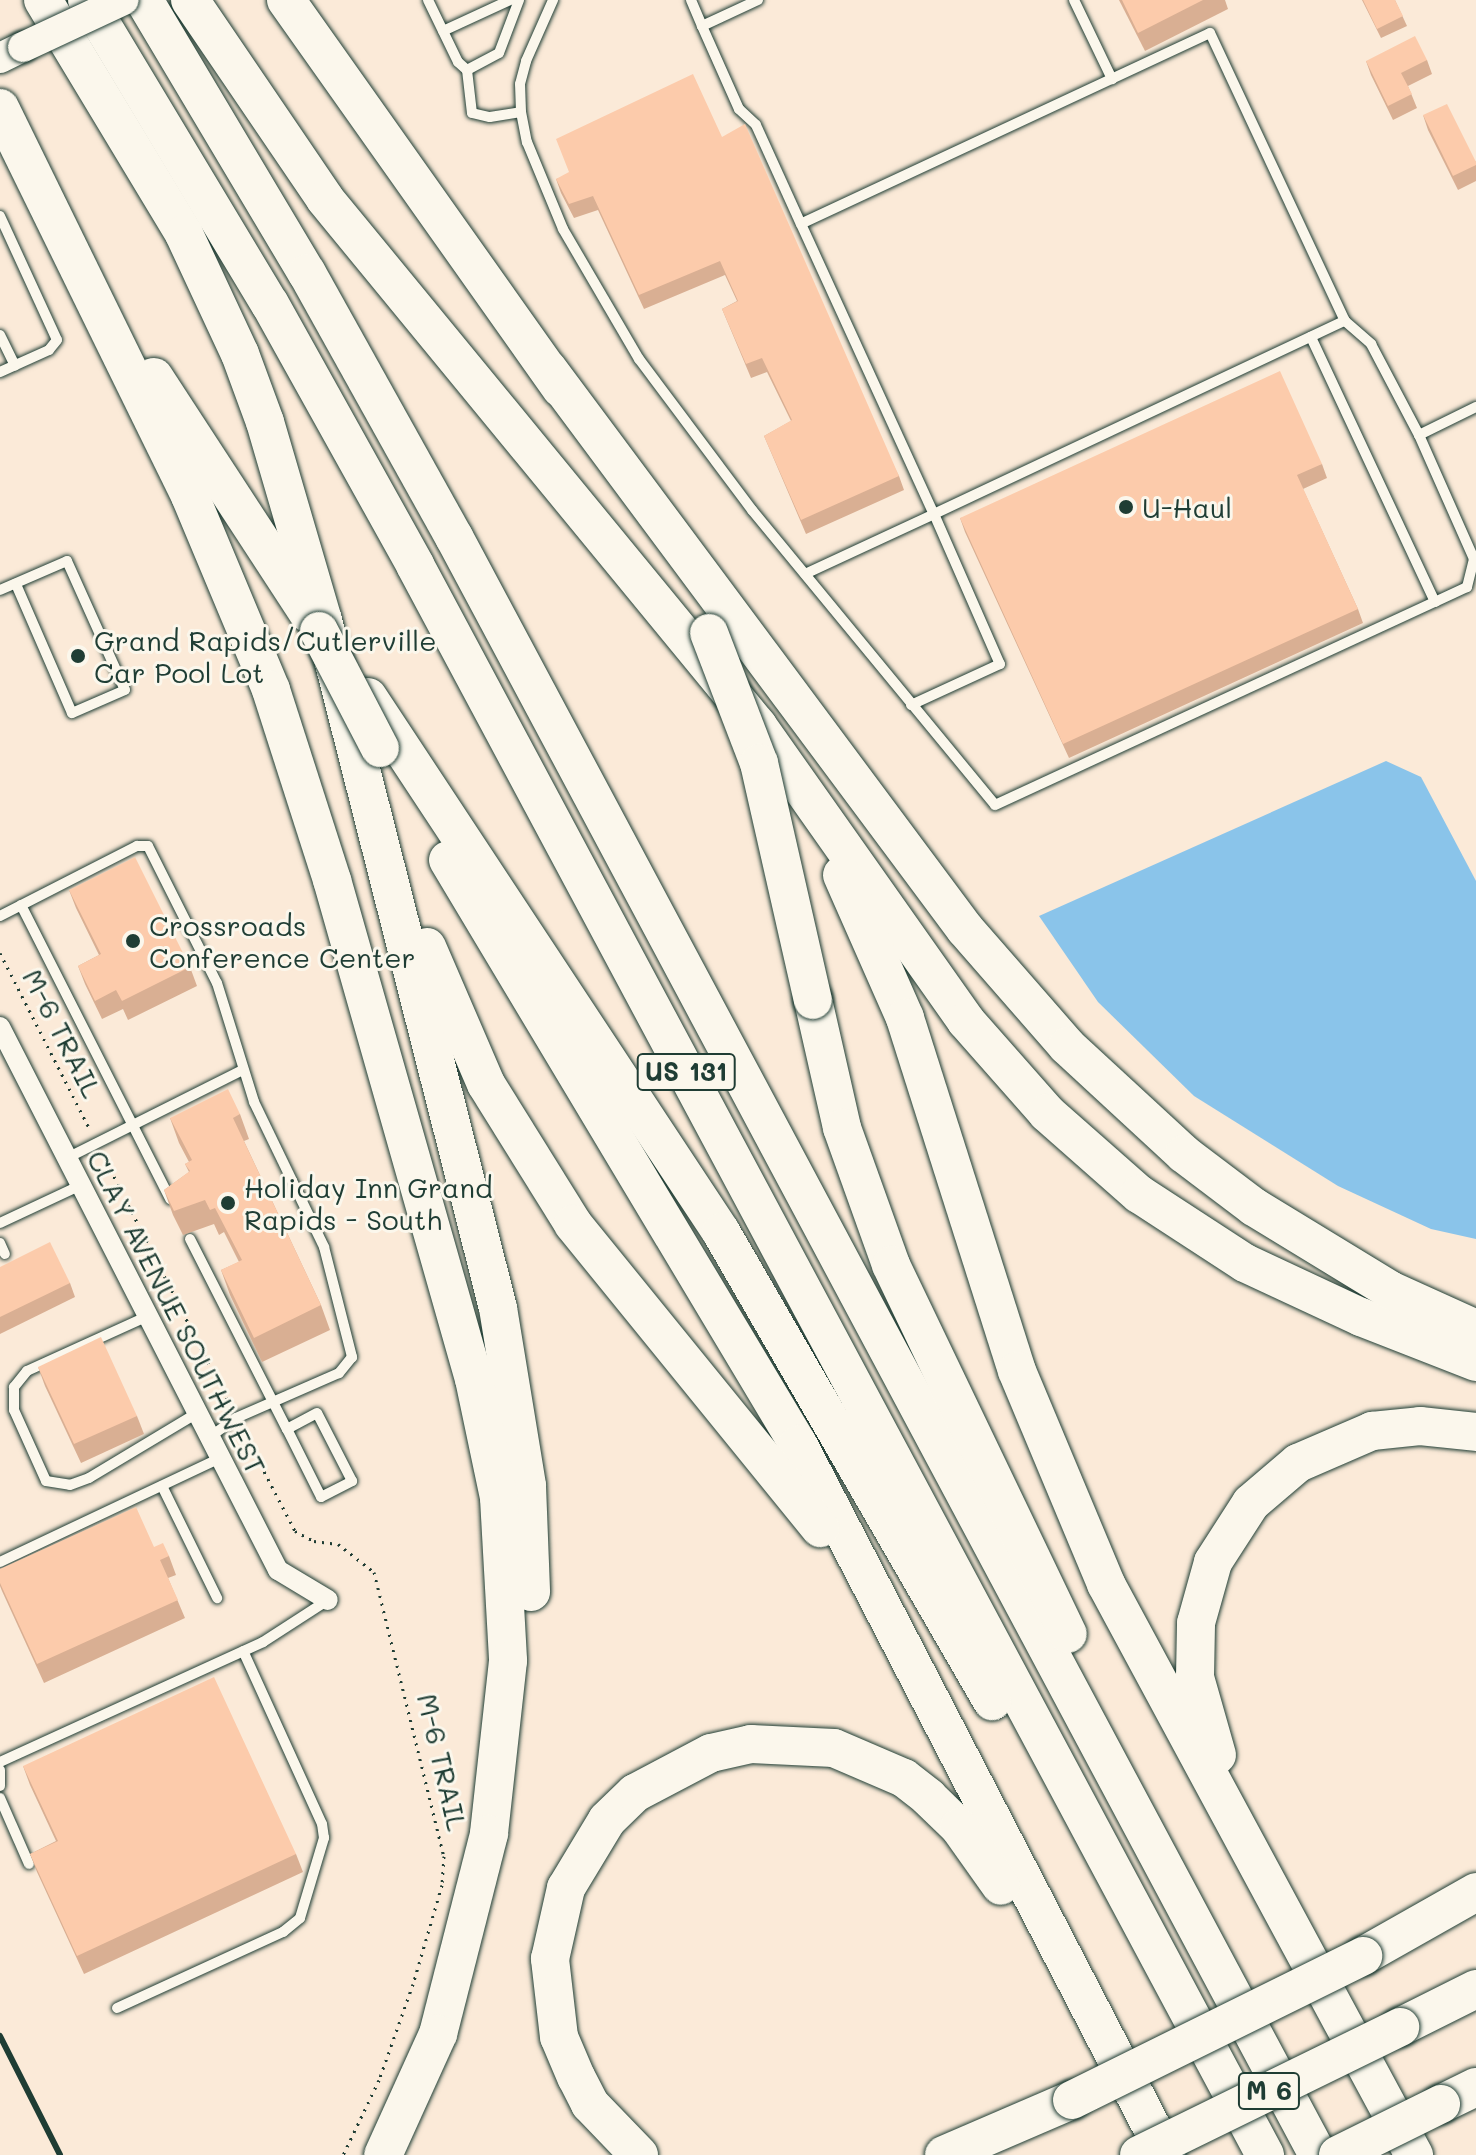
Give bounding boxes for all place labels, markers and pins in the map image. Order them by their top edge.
place label: U-Haul [1142,490,1232,524]
marker: U-Haul [1117,498,1135,516]
place label: Grand Rapids/Cutlerville Car Pool Lot [94,623,437,689]
marker: Grand Rapids/Cutlerville Car Pool Lot [69,647,87,665]
place label: Crossroads Conference Center [149,908,416,974]
marker: Crossroads Conference Center [124,932,142,950]
place label: Holiday Inn Grand Rapids - South [244,1170,493,1236]
marker: Holiday Inn Grand Rapids - South [219,1194,237,1212]

